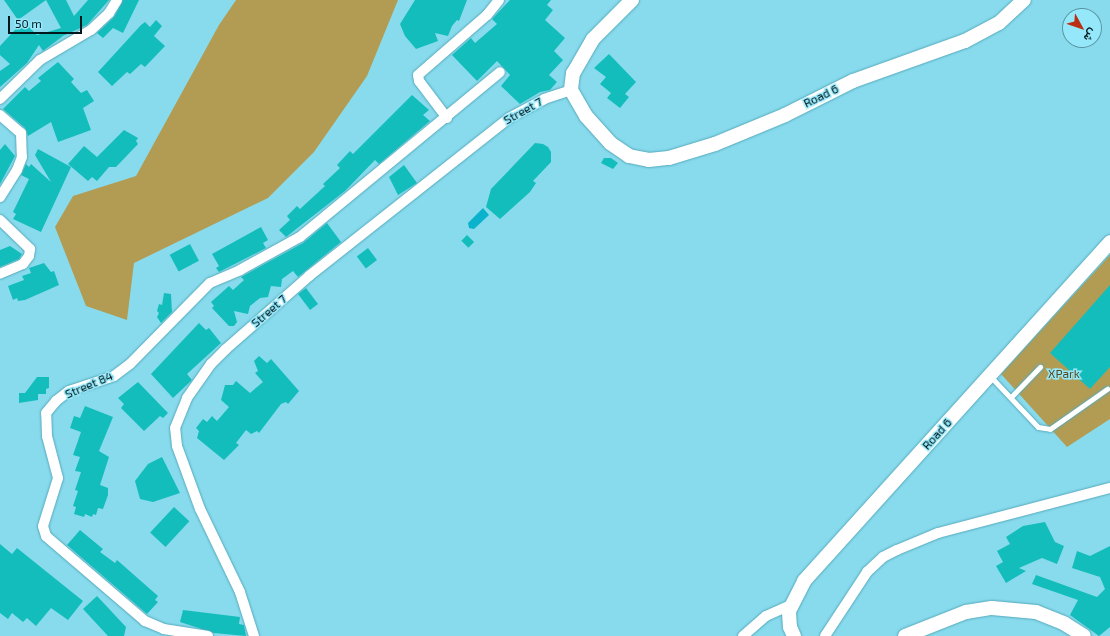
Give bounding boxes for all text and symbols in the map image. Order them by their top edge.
scale bar [10,8,84,34]
north arrow [1062,8,1102,48]
text: 50 m [15,16,42,30]
text: ش [1082,26,1100,45]
street label: Road 6 [801,81,841,111]
street label: Street 7 [501,94,545,128]
street label: Street 7 [248,292,290,330]
park label: XPark [1048,367,1080,381]
street label: Street 84 [63,368,115,402]
street label: Road 6 [919,415,955,453]

